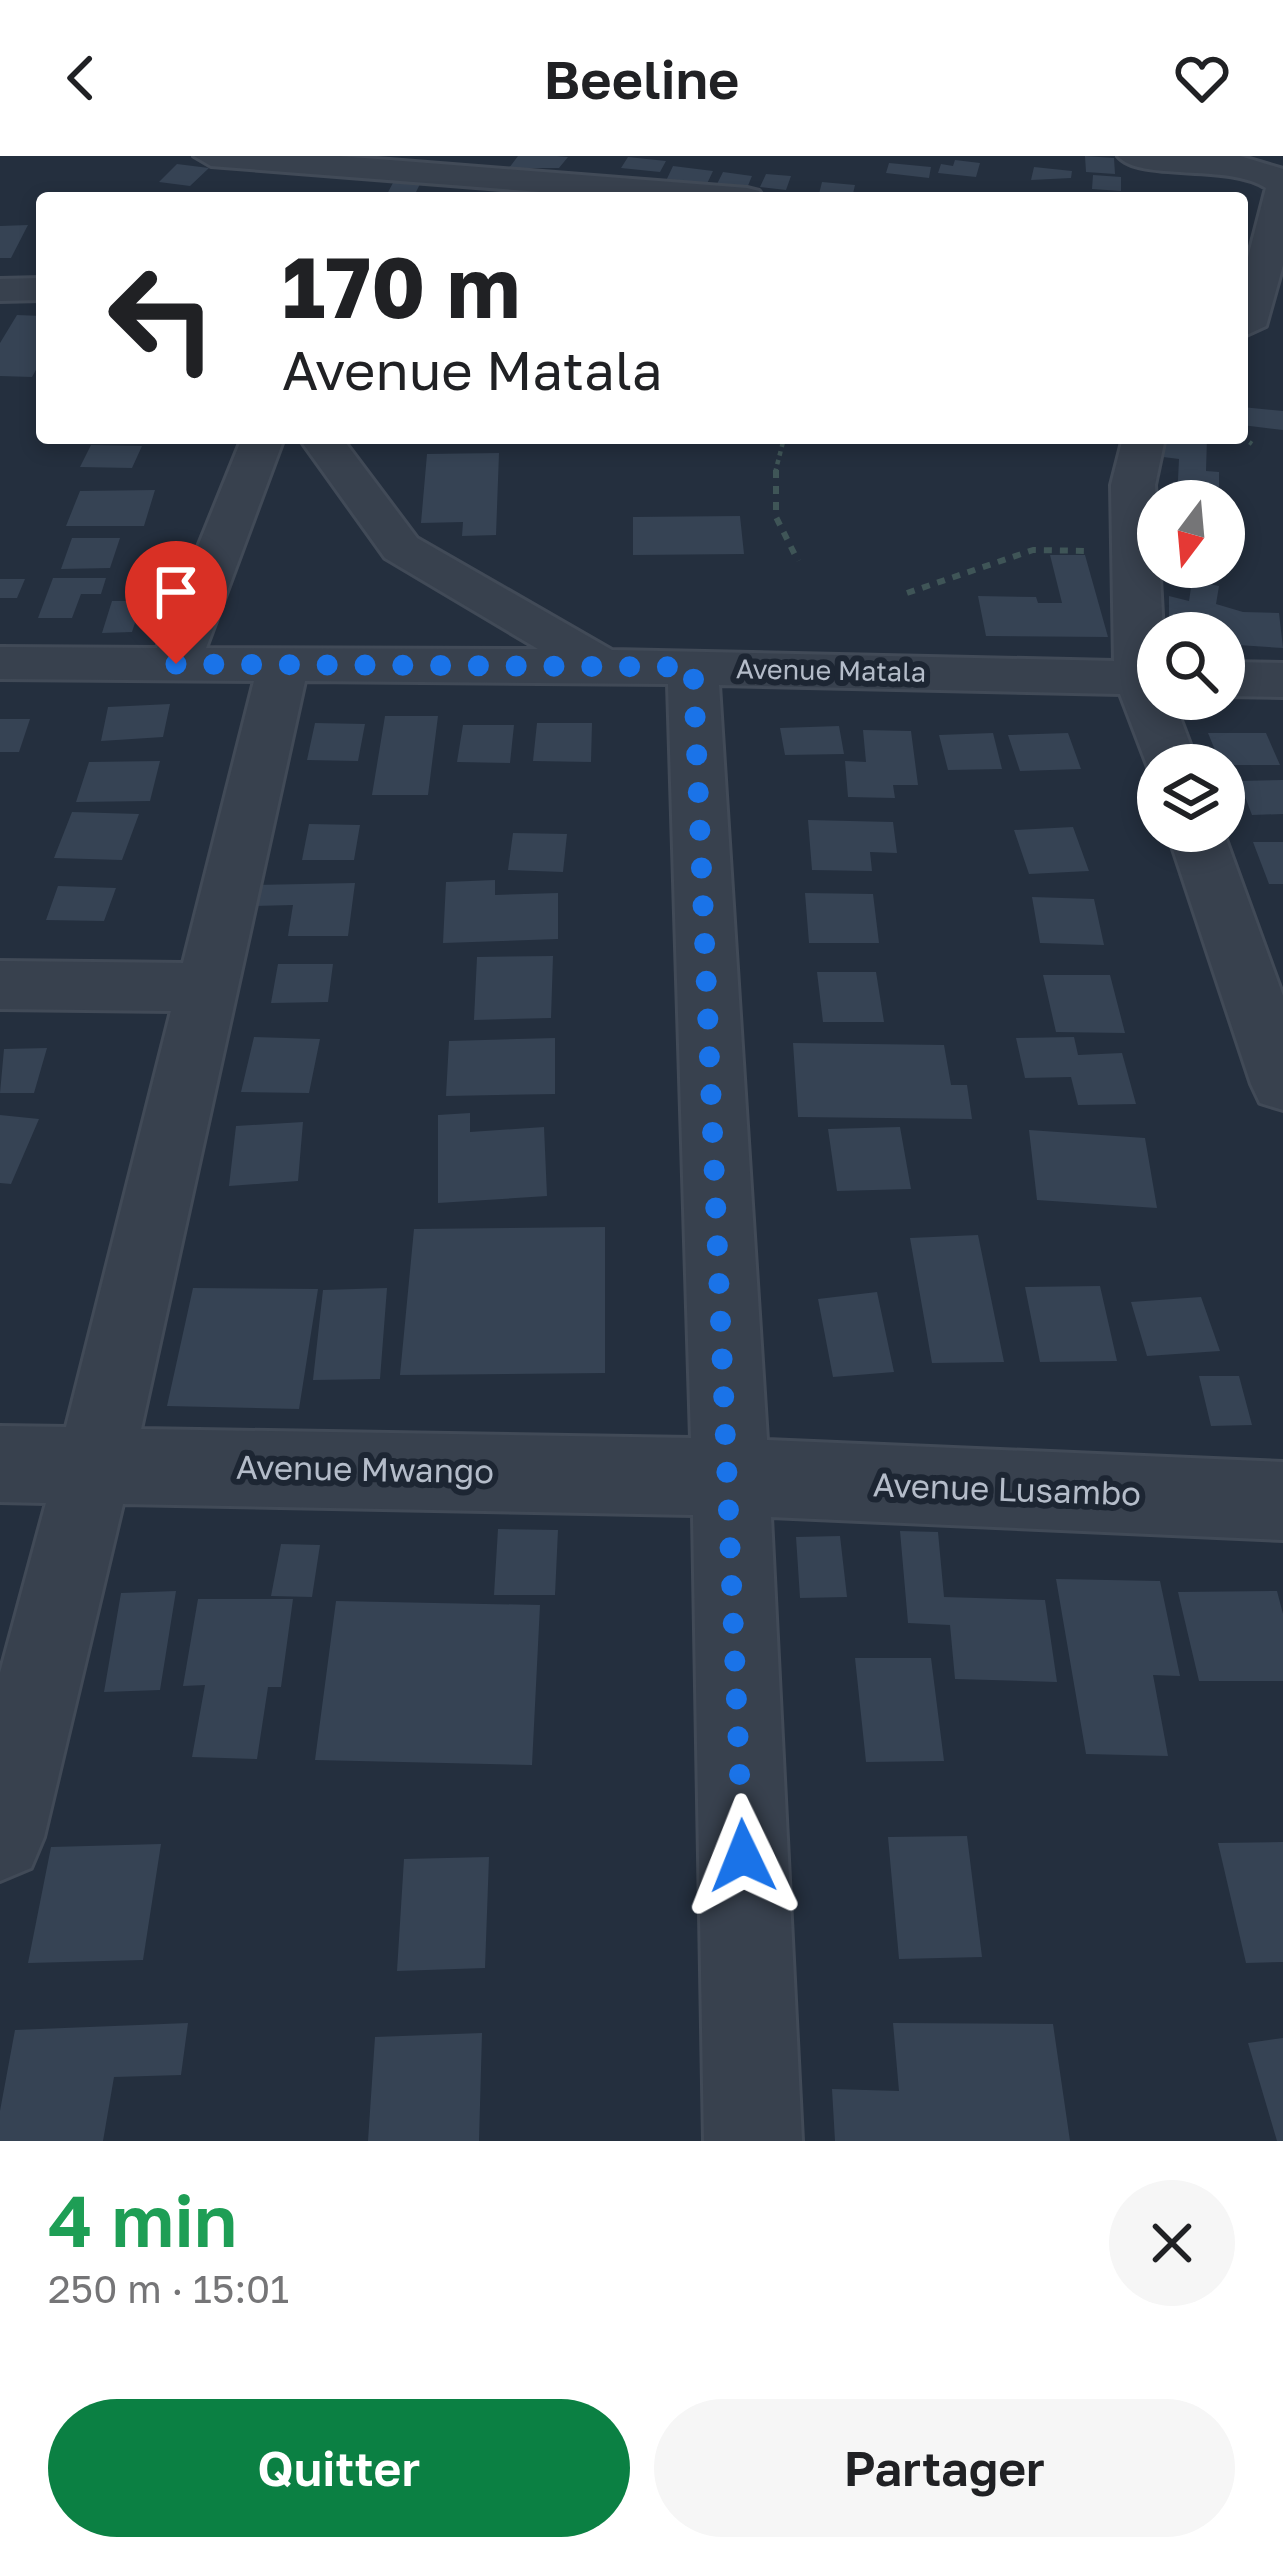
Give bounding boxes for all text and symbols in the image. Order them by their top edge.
icon: back [48,45,114,111]
icon: heart [1169,45,1235,111]
text: Beeline [544,46,739,111]
text: 170 m [282,236,520,336]
icon: left [84,240,240,396]
text: Avenue Matala [282,337,662,402]
north arrow [1137,480,1245,588]
map controls [1137,480,1245,852]
pin [125,541,227,664]
icon: arrive [143,559,209,625]
button: search [1137,612,1245,720]
street label: Avenue Matala [736,652,926,688]
button: layers [1137,744,1245,852]
street label: Avenue Mwango [236,1447,494,1490]
street label: Avenue Lusambo [872,1464,1142,1513]
position arrow [680,1793,806,1919]
text: 4 min [48,2176,237,2263]
button: close [1109,2180,1235,2306]
text: 250 m · 15:01 [48,2265,289,2312]
button: Quitter [48,2399,630,2537]
button: Partager [654,2399,1235,2537]

